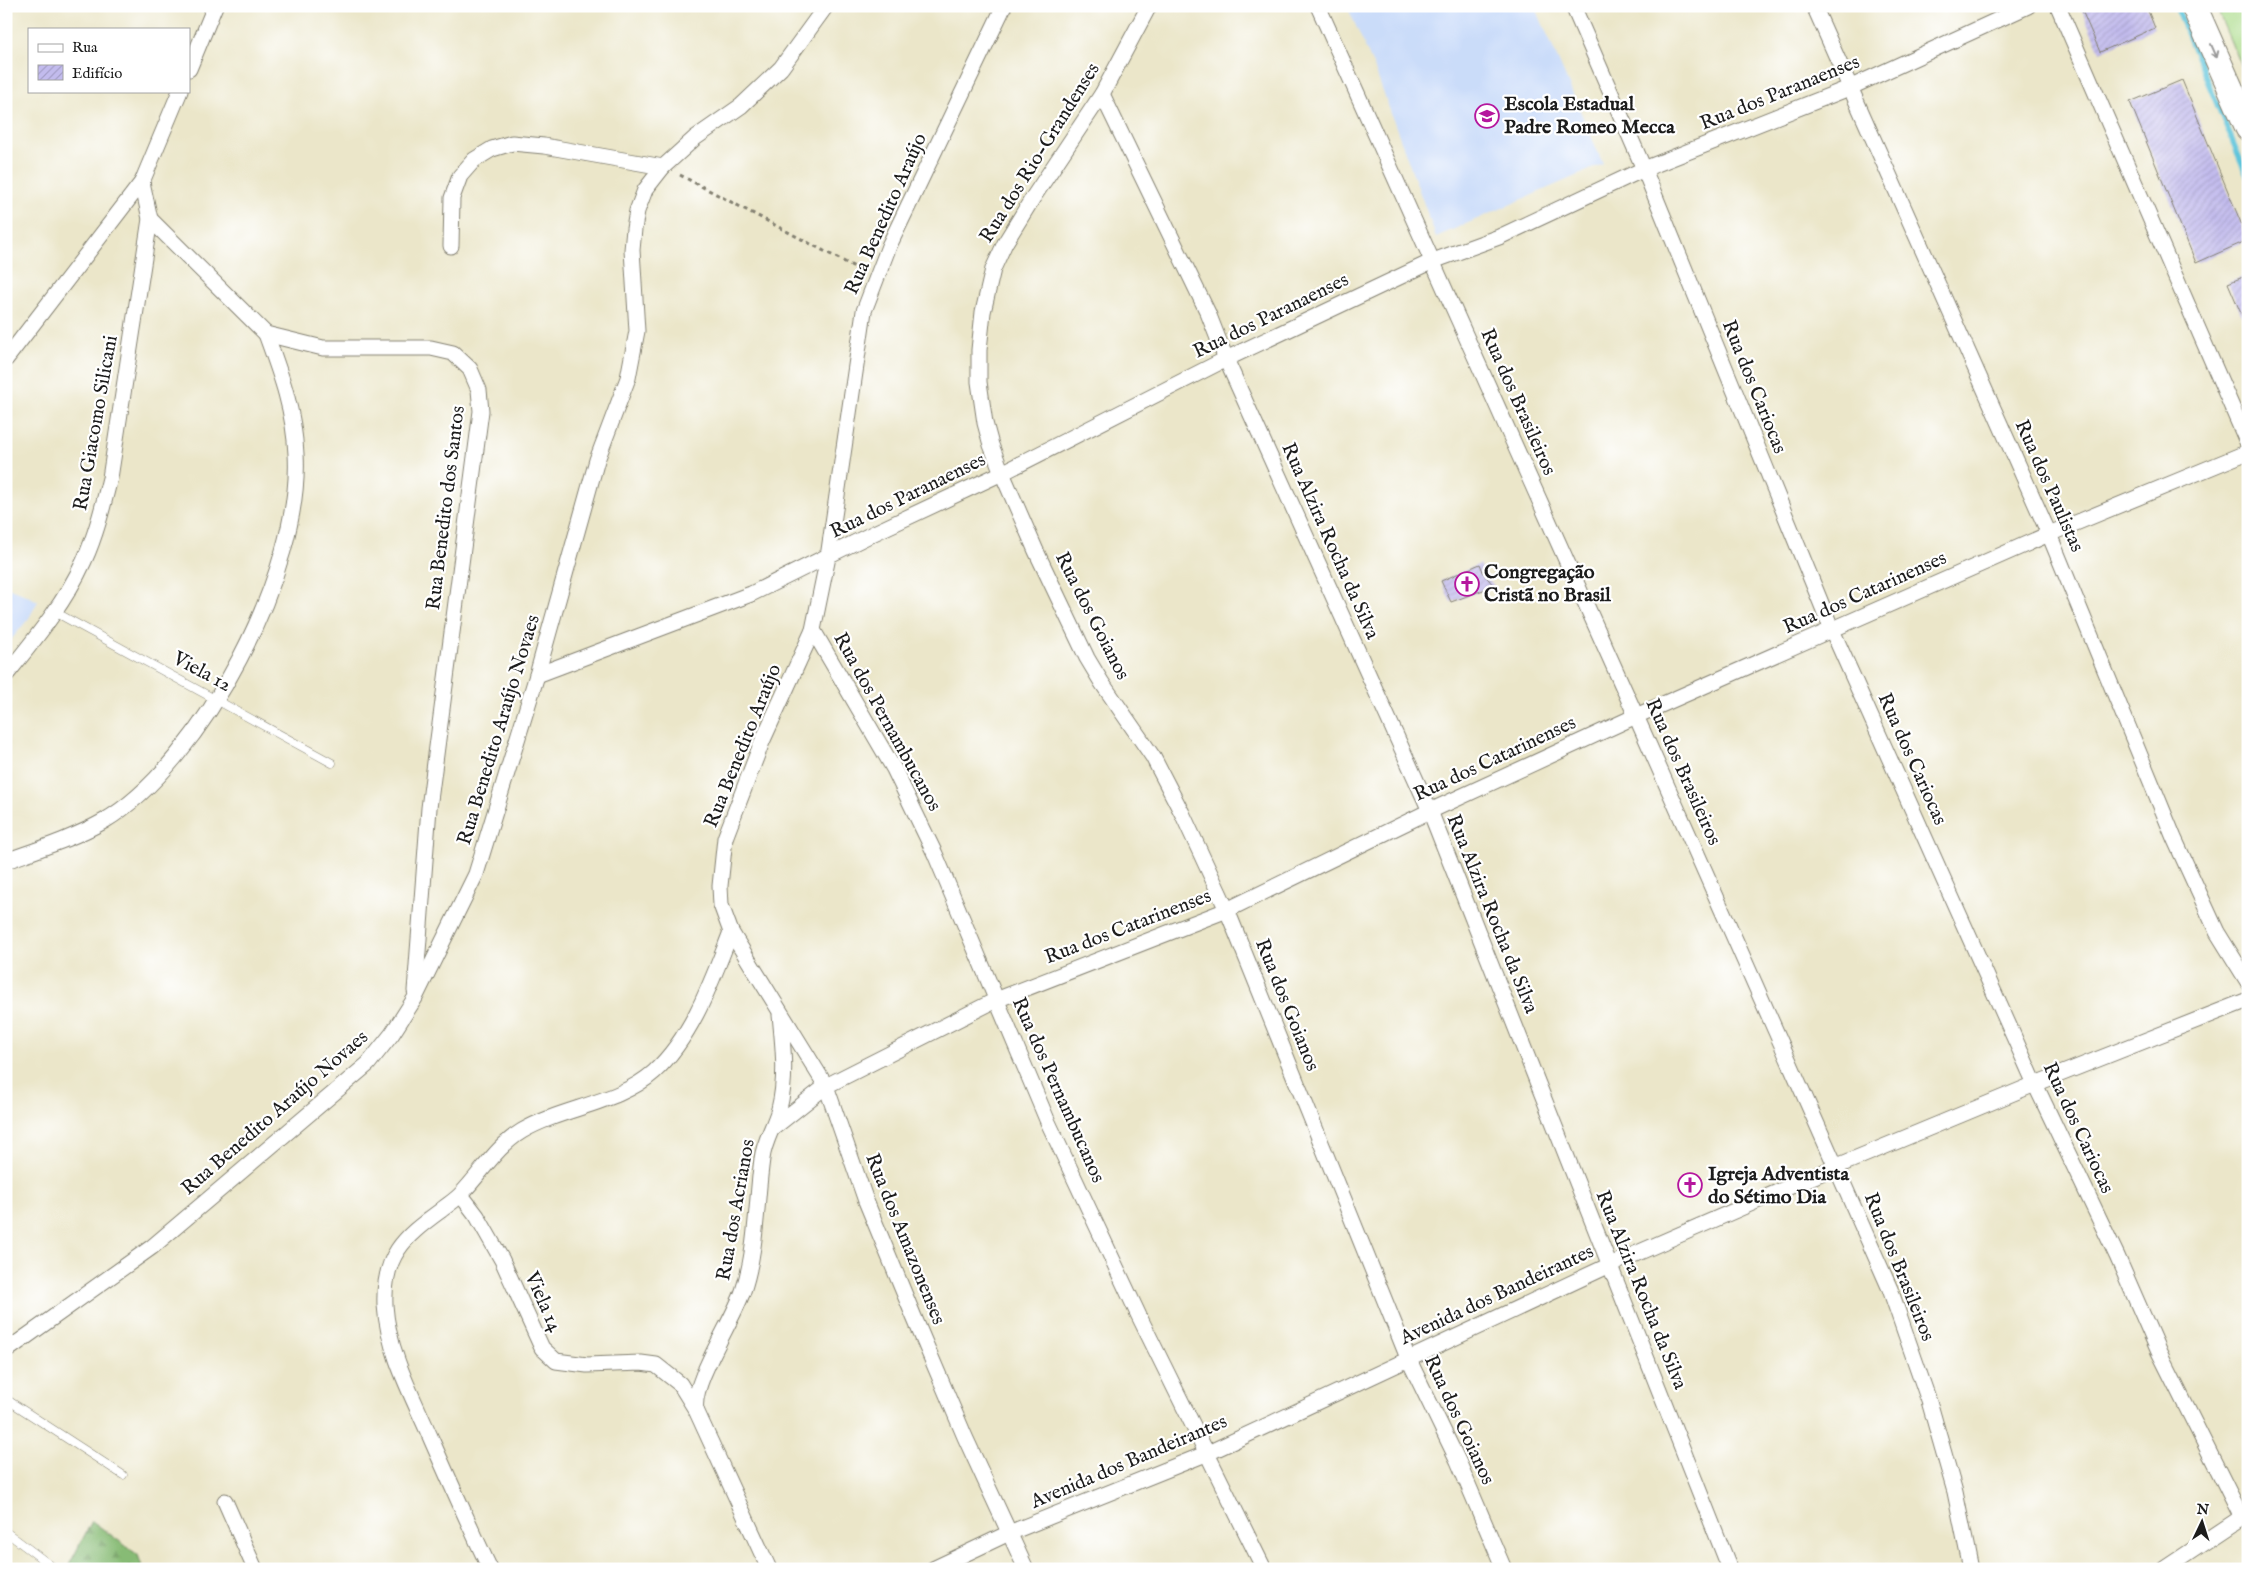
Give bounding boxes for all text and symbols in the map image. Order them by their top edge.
legend [28,28,190,92]
text: Rua [72,38,98,57]
one-way arrow [2209,43,2219,58]
street label: Rua dos Paranaenses [1697,50,1863,136]
street label: Rua dos Rio-Grandenses [974,58,1106,248]
text: Edifício [72,64,122,83]
place label: Escola Estadual Padre Romeo Mecca [1504,92,1675,140]
school or university icon: Escola Estadual Padre Romeo Mecca [1474,103,1500,129]
street label: Rua Benedito Araújo [839,129,933,299]
street label: Rua dos Paranaenses [1189,268,1353,364]
street label: Rua dos Cariocas [1716,317,1792,457]
street label: Rua dos Brasileiros [1474,325,1562,479]
street label: Rua Giacomo Silicani [68,333,124,513]
street label: Rua Benedito dos Santos [421,404,471,612]
street label: Rua dos Paulistas [2009,416,2089,556]
street label: Rua Alzira Rocha da Silva [1275,439,1385,643]
street label: Rua dos Paranaenses [826,448,990,544]
street label: Rua dos Catarinenses [1779,546,1951,640]
street label: Rua dos Goianos [1049,548,1135,684]
place label: Congregação Cristã no Brasil [1484,560,1611,608]
church icon: Congregação Cristã no Brasil [1454,571,1480,597]
street label: Rua Benedito Araújo Novaes [452,612,546,848]
street label: Rua dos Pernambucanos [827,628,947,816]
street label: Viela 12 [168,646,236,698]
street label: Rua Benedito Araújo [699,660,787,831]
street label: Rua dos Cariocas [1872,689,1952,829]
street label: Rua dos Brasileiros [1639,695,1727,849]
street label: Rua dos Catarinenses [1410,710,1580,808]
street label: Rua Alzira Rocha da Silva [1441,811,1544,1018]
street label: Rua dos Catarinenses [1041,884,1215,970]
street label: Rua dos Goianos [1249,935,1325,1075]
street label: Rua dos Pernambucanos [1006,993,1110,1187]
street label: Rua Benedito Araújo Novaes [176,1025,374,1201]
street label: Rua dos Cariocas [2037,1058,2119,1198]
street label: Rua dos Acrianos [711,1137,761,1283]
street label: Rua dos Amazonenses [859,1150,951,1328]
place label: Igreja Adventista do Sétimo Dia [1708,1162,1849,1210]
church icon: Igreja Adventista do Sétimo Dia [1677,1172,1703,1198]
street label: Rua Alzira Rocha da Silva [1590,1187,1693,1394]
street label: Rua dos Brasileiros [1858,1189,1940,1345]
street label: Avenida dos Bandeirantes [1395,1239,1598,1351]
street label: Viela 14 [518,1267,567,1336]
street label: Rua dos Goianos [1418,1351,1500,1489]
street label: Avenida dos Bandeirantes [1026,1409,1231,1515]
north arrow [2176,1498,2226,1548]
text: N [2195,1501,2210,1519]

